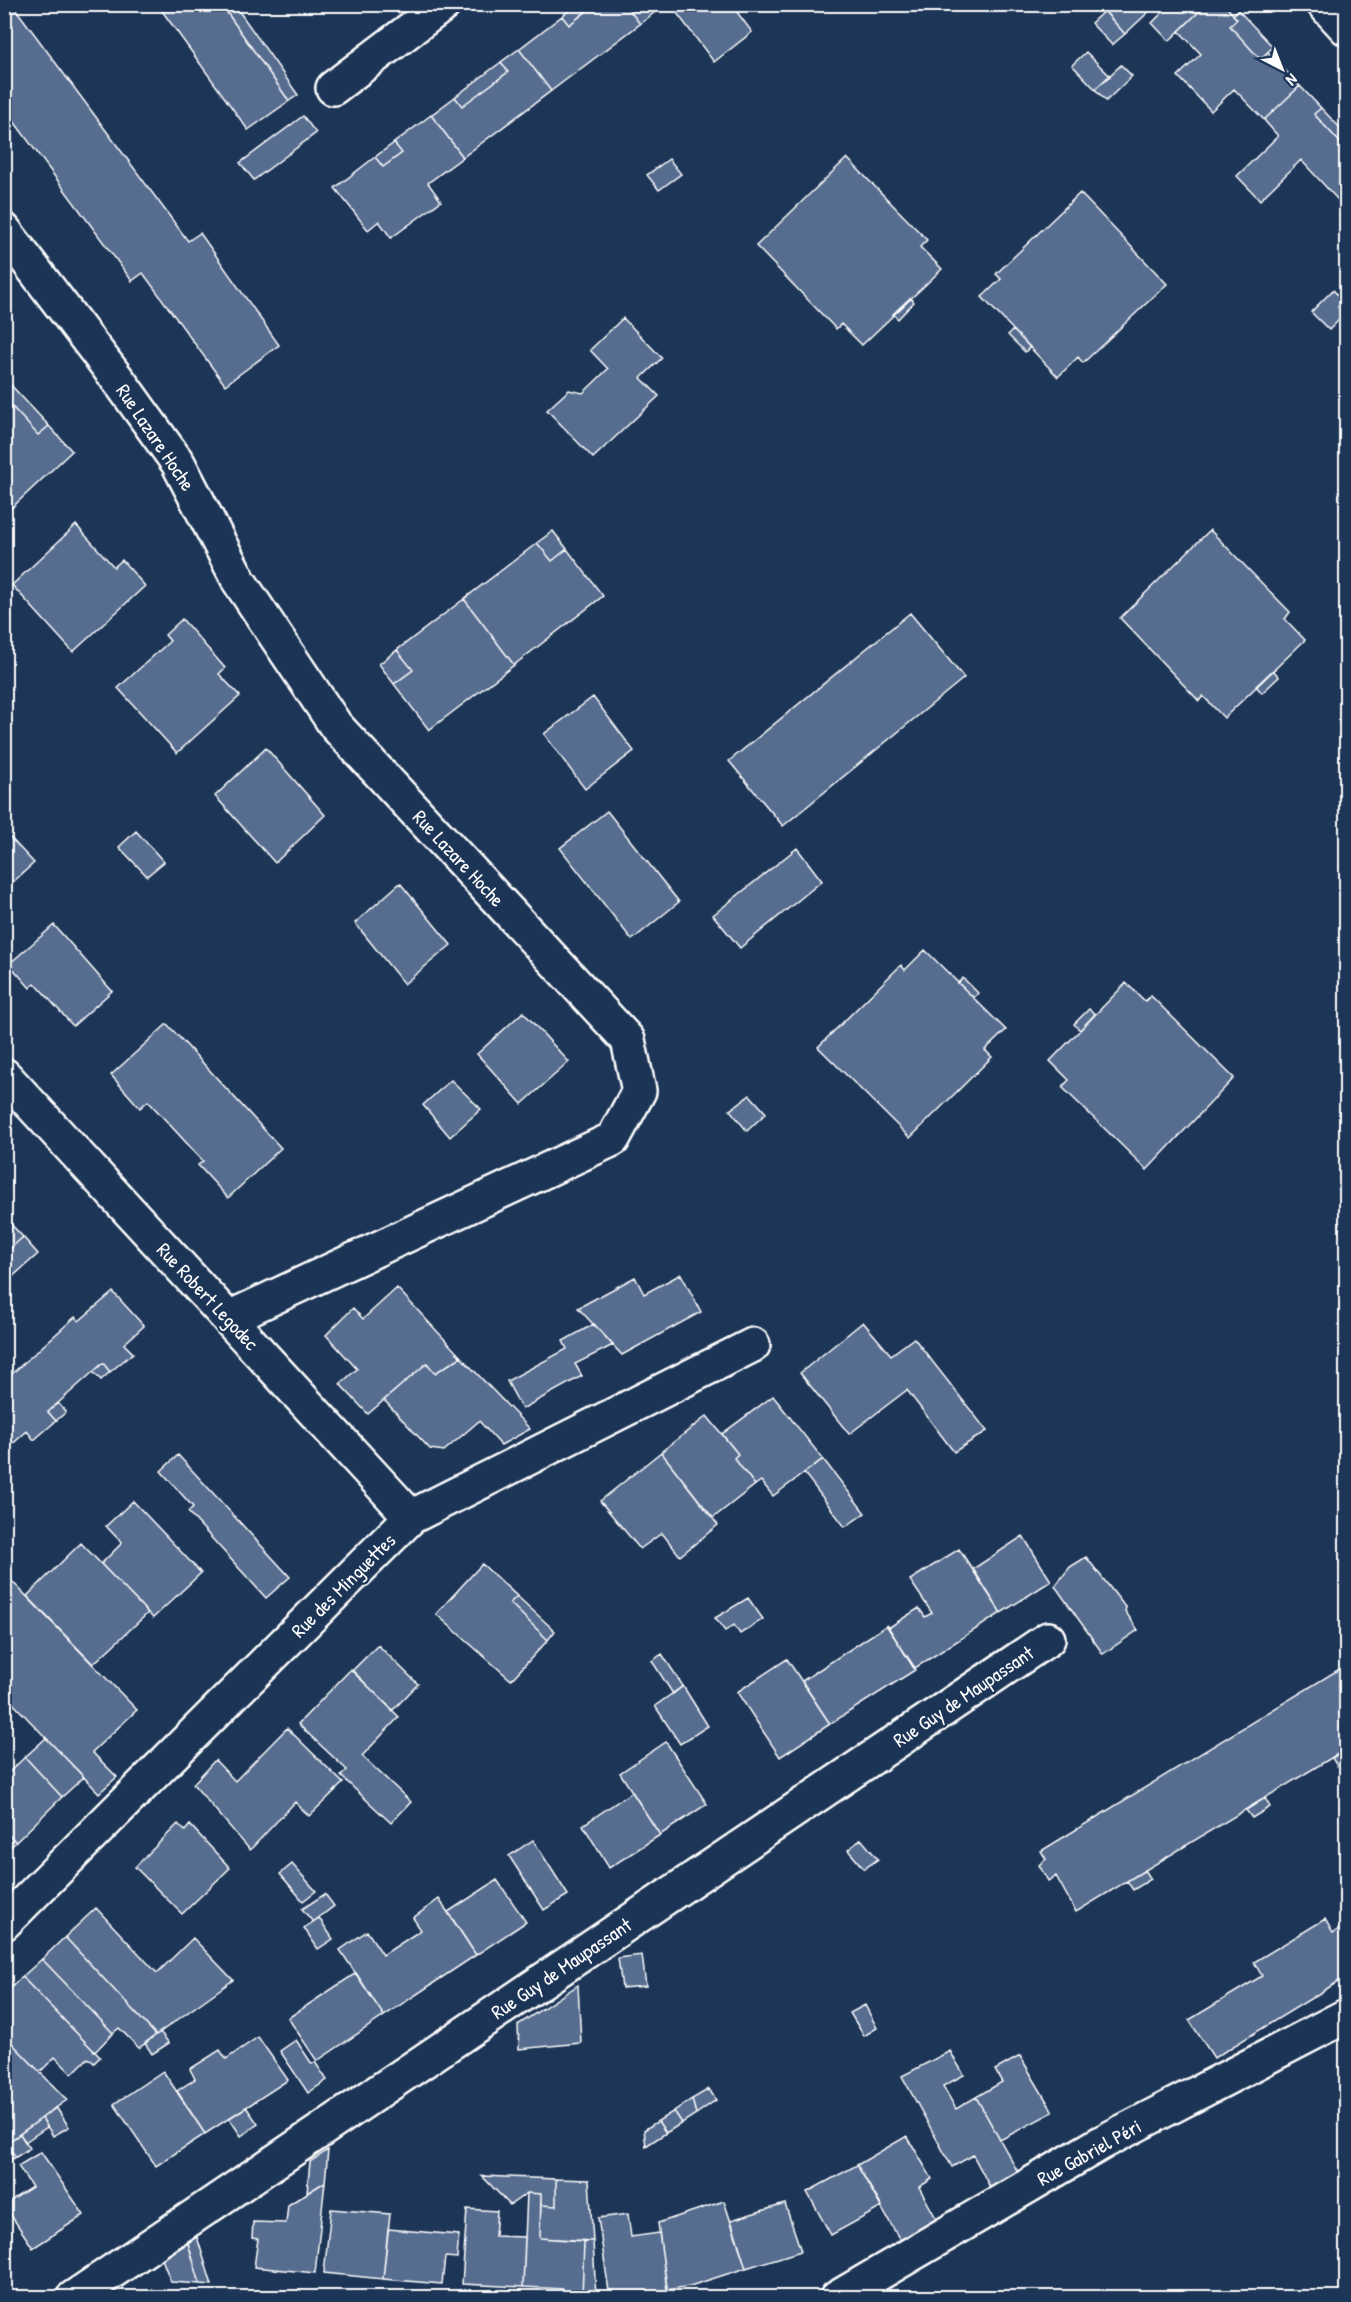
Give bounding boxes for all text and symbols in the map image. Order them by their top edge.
north arrow [1252,39,1312,99]
text: N [1281,69,1303,91]
street label: Rue Lazare Hoche [110,378,202,496]
street label: Rue Lazare Hoche [407,804,511,912]
street label: Rue Robert Legodec [151,1236,265,1356]
street label: Rue des Minguettes [285,1527,401,1643]
street label: Rue Guy de Maupassant [887,1638,1039,1753]
street label: Rue Guy de Maupassant [485,1910,637,2025]
street label: Rue Gabriel Péri [1032,2112,1146,2192]

